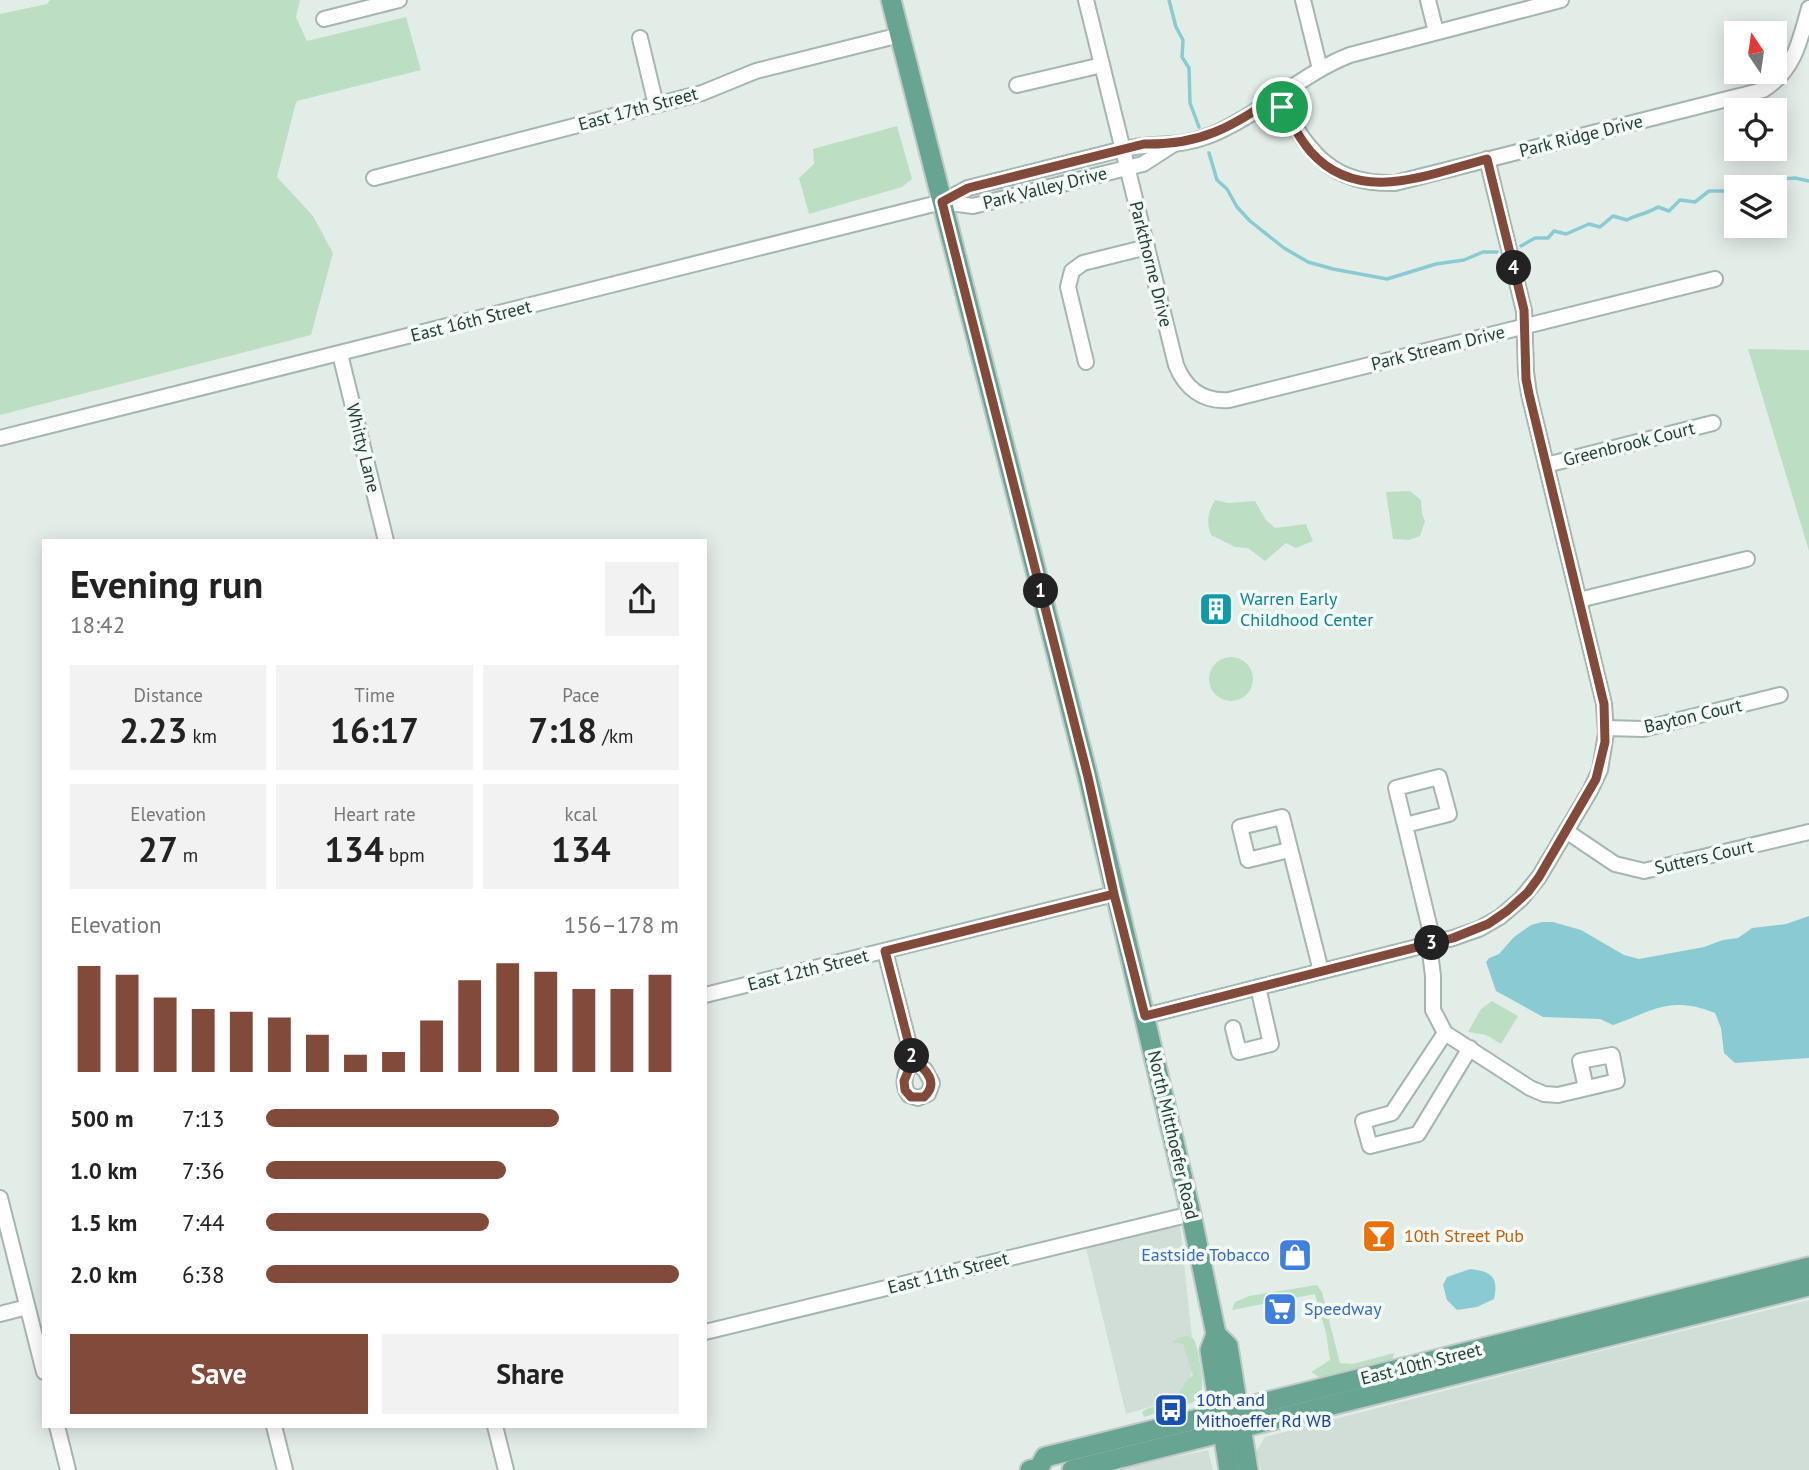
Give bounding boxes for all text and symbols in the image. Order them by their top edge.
north arrow [1724,21,1787,84]
map controls [1724,21,1787,238]
pin [1252,77,1312,137]
street label: East 17th Street [575,81,700,136]
icon: arrive [1263,88,1301,126]
button: locate [1724,98,1787,161]
street label: Park Ridge Drive [1517,109,1645,162]
street label: Park Valley Drive [980,161,1109,214]
button: layers [1724,175,1787,238]
street label: Parkthorne Drive [1125,199,1178,329]
pin: 4 [1496,250,1532,286]
text: 4 [1508,255,1519,279]
street label: East 16th Street [408,294,534,347]
street label: Park Stream Drive [1369,320,1507,375]
street label: Whitty Lane [341,401,386,495]
street label: Greenbrook Court [1561,416,1697,471]
text: Evening run [70,559,263,608]
button: share [605,562,679,636]
pin: 1 [1024,574,1058,608]
text: 1 [1035,578,1046,602]
place label: Warren Early Childhood Center [1240,587,1373,631]
building icon: Warren Early Childhood Center [1197,590,1235,628]
text: 18:42 [70,610,125,639]
text: Distance [133,683,203,707]
text: Time [354,683,395,707]
text: Pace [562,683,599,707]
street label: Bayton Court [1642,693,1744,738]
text: 2.23 [119,707,187,753]
text: 16:17 [330,707,419,753]
text: 7:18 [528,707,597,753]
text: km [187,724,217,748]
text: /km [597,724,633,748]
text: Elevation [130,802,206,826]
text: Heart rate [333,802,416,826]
text: kcal [565,802,597,826]
text: 27 [138,826,178,872]
text: 134 [324,826,384,872]
text: 134 [551,826,611,872]
street label: Sutters Court [1652,834,1756,879]
text: m [178,843,198,867]
text: bpm [384,843,425,867]
text: Elevation [70,910,162,939]
text: 156–178 m [564,910,679,939]
pin: 3 [1414,926,1450,960]
text: 3 [1426,930,1437,954]
street label: East 12th Street [745,943,871,996]
pin: 2 [894,1038,930,1074]
text: 2 [906,1043,917,1067]
street label: North Mitthoefer Road [1143,1048,1204,1222]
text: 500 m [70,1104,133,1133]
text: 7:13 [182,1104,225,1133]
text: 1.0 km [70,1156,137,1185]
text: 7:36 [182,1156,225,1185]
text: 1.5 km [70,1208,137,1237]
text: 7:44 [182,1208,225,1237]
bar icon: 10th Street Pub [1360,1217,1398,1255]
place label: 10th Street Pub [1404,1224,1524,1247]
shop icon: Eastside Tobacco [1276,1236,1314,1274]
place label: Eastside Tobacco [1141,1243,1270,1266]
street label: East 11th Street [885,1246,1011,1299]
text: 2.0 km [70,1260,137,1289]
text: 6:38 [182,1260,225,1289]
supermarket icon: Speedway [1261,1290,1299,1328]
place label: Speedway [1304,1297,1382,1320]
button: Save [70,1334,368,1414]
button: Share [382,1334,679,1414]
street label: East 10th Street [1358,1337,1484,1390]
place label: 10th and Mithoeffer Rd WB [1196,1388,1331,1432]
bus stop icon: 10th and Mithoeffer Rd WB [1152,1391,1190,1429]

